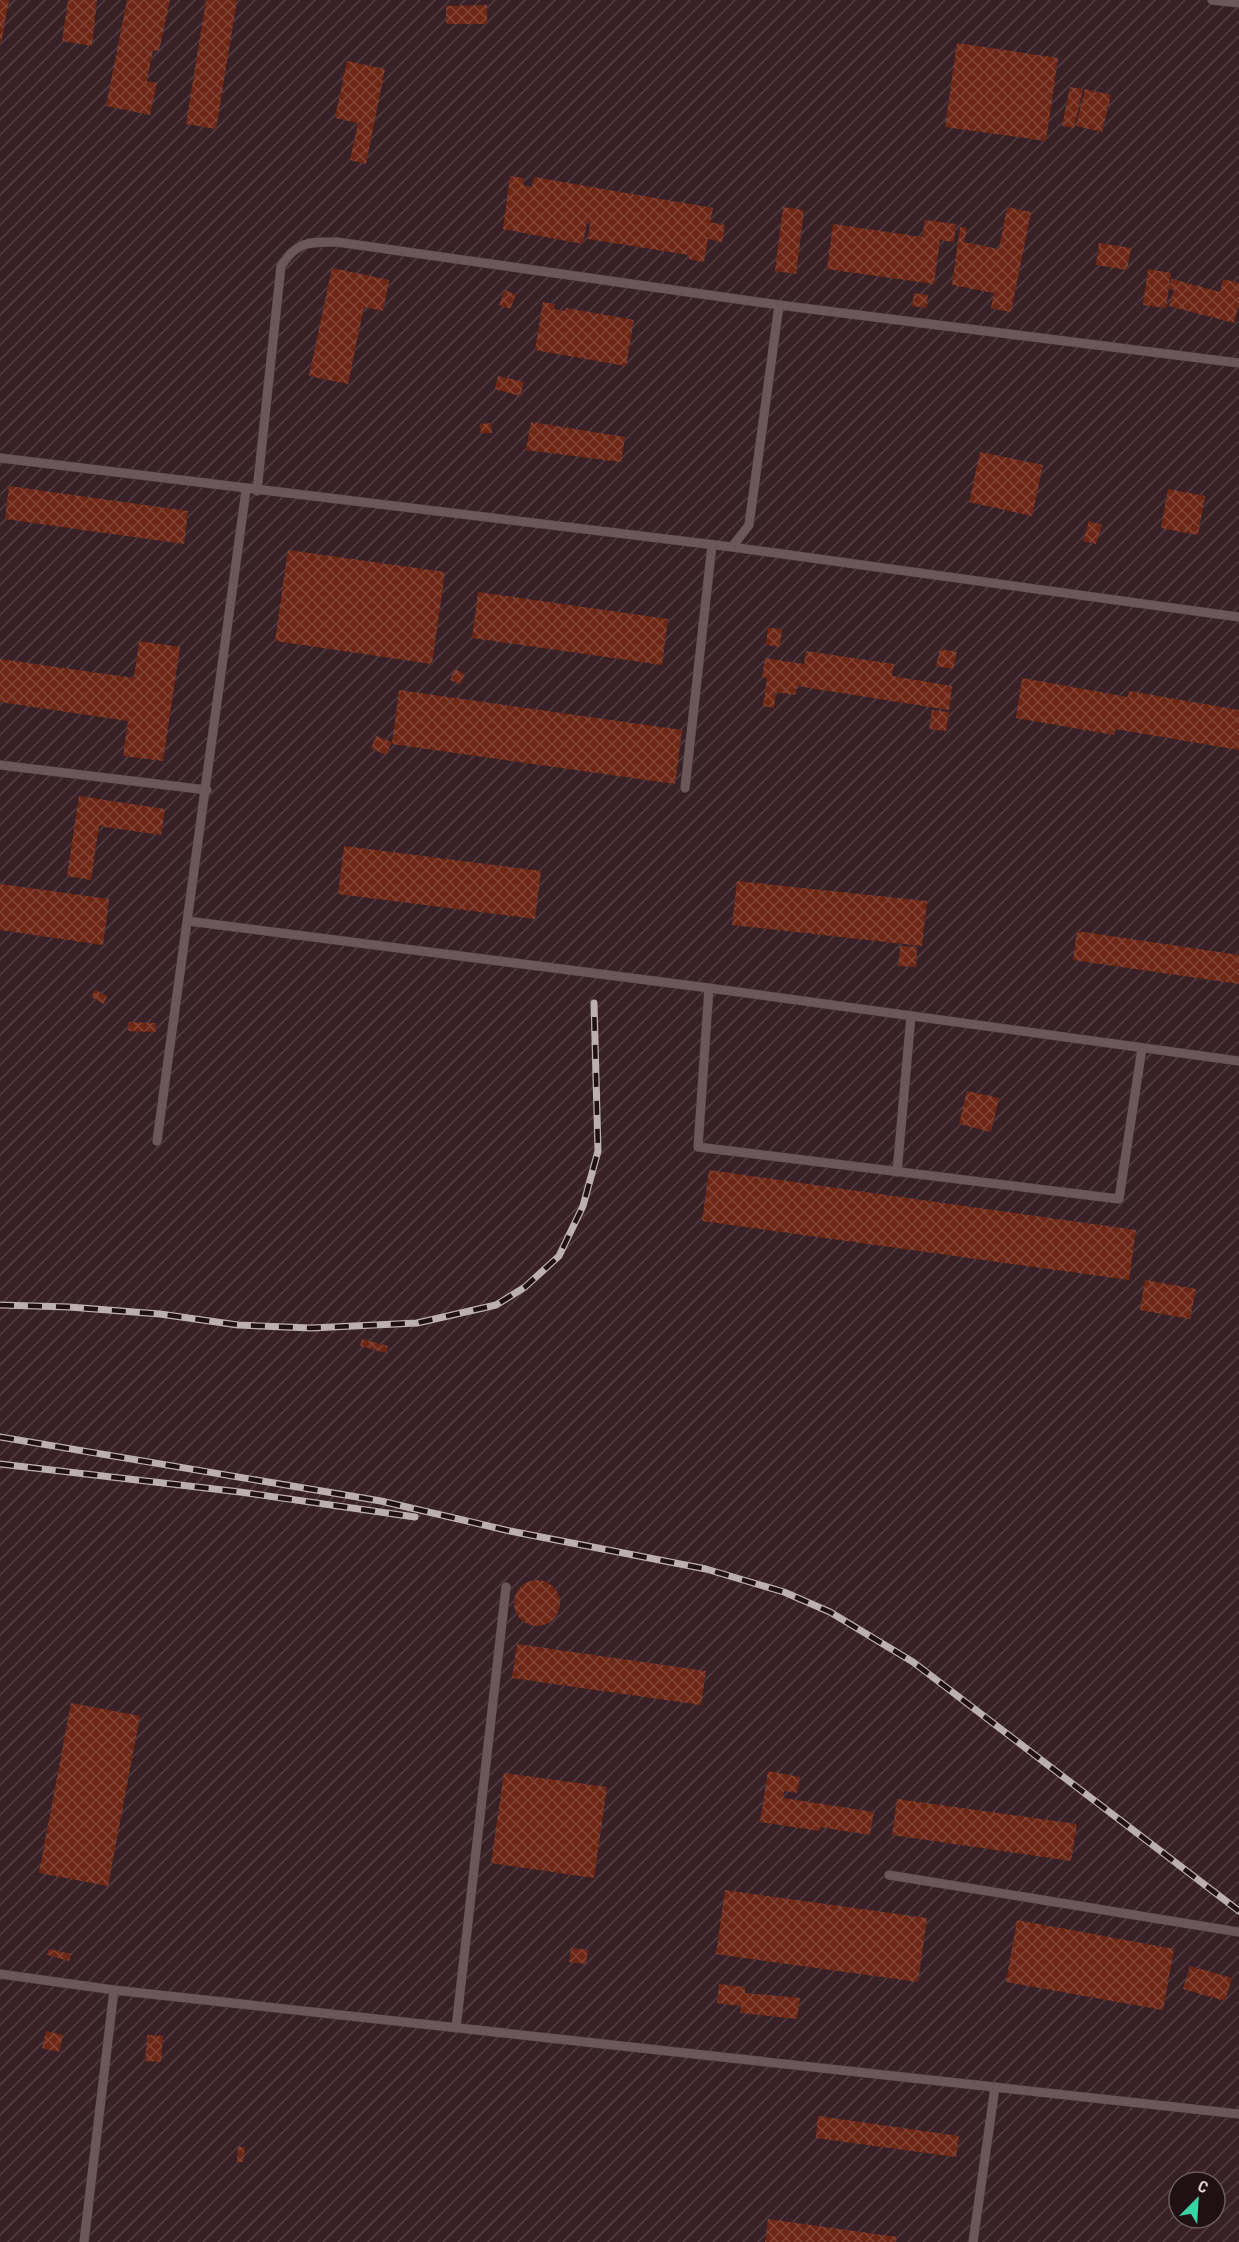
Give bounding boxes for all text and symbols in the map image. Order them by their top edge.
north arrow [1167,2170,1227,2230]
text: С [1195,2176,1211,2197]

